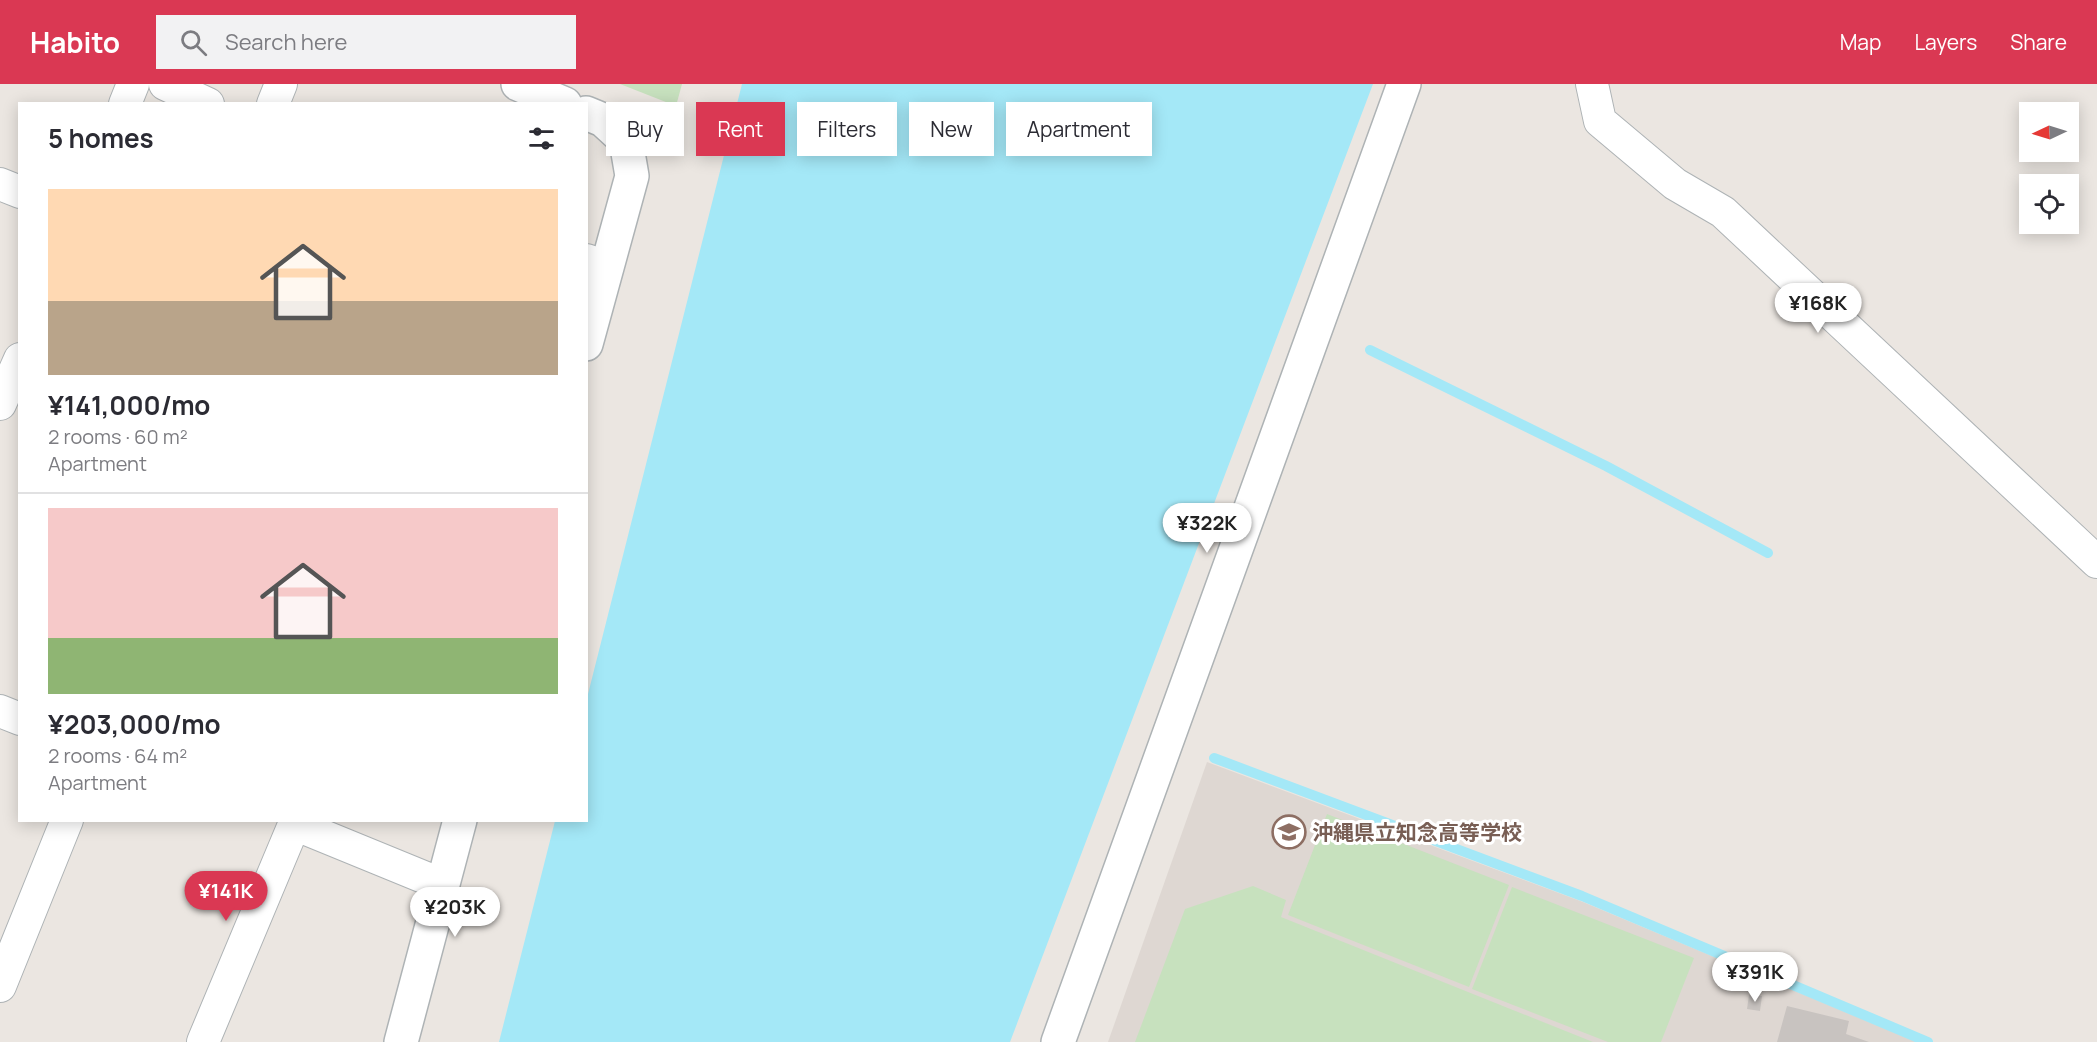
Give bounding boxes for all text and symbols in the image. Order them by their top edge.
search box [156,15,576,69]
text: Habito [30,23,120,61]
icon: search [177,26,210,59]
text: Search here [225,27,347,57]
text: Map [1840,28,1881,56]
text: Layers [1914,28,1977,56]
text: Share [2010,28,2067,56]
chip: Buy [606,102,684,156]
chip: Rent [696,102,785,156]
chip: Filters [797,102,897,156]
chip: New [909,102,994,156]
chip: Apartment [1006,102,1152,156]
north arrow [2019,102,2079,162]
map controls [2019,102,2079,234]
text: 5 homes [48,120,154,156]
icon: filters [525,122,558,155]
button: locate [2019,174,2079,234]
icon: home [249,228,357,336]
pin: ¥168K [1776,283,1860,334]
text: ¥168K [1789,289,1847,316]
text: ¥141,000/mo [48,387,210,423]
text: 2 rooms · 60 m² [48,423,188,450]
text: Apartment [48,450,147,477]
pin: ¥322K [1165,503,1249,554]
text: ¥322K [1177,509,1237,536]
icon: home [249,547,357,655]
text: ¥203,000/mo [48,706,221,742]
text: 2 rooms · 64 m² [48,742,187,769]
text: Apartment [48,769,147,796]
school or university icon: 沖縄県立知念高等学校 [1271,814,1307,850]
place label: 沖縄県立知念高等学校 [1312,818,1522,846]
pin: ¥141K [184,871,268,922]
text: ¥141K [199,877,253,904]
pin: ¥203K [413,887,497,938]
text: ¥203K [424,893,486,920]
pin: ¥391K [1713,952,1797,1003]
text: ¥391K [1726,958,1784,985]

